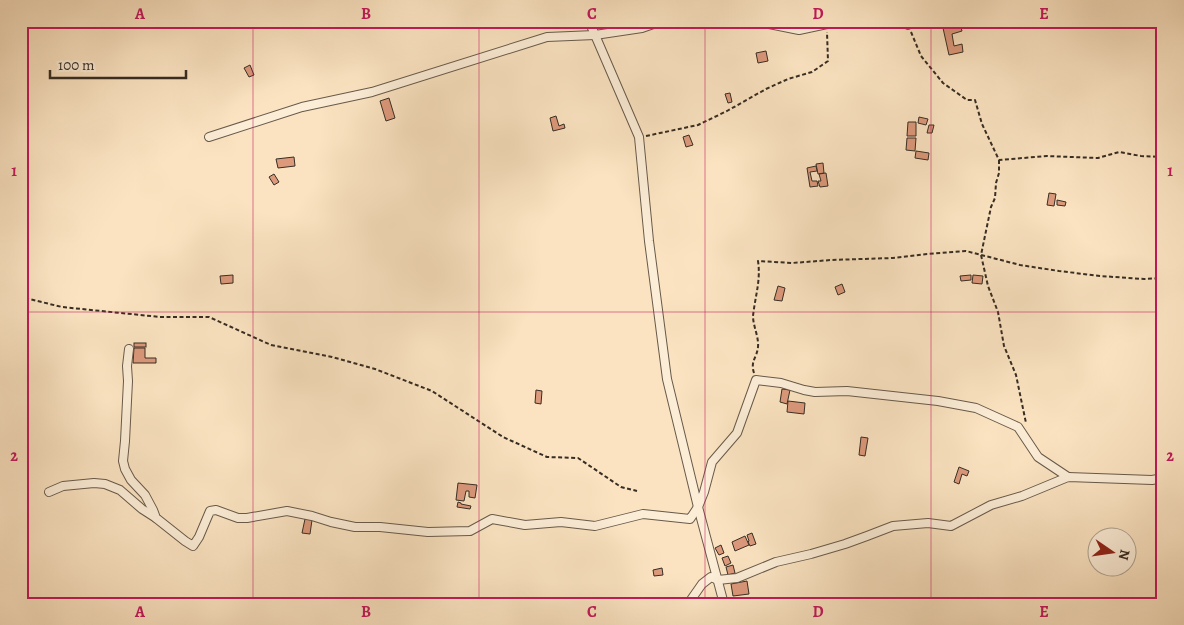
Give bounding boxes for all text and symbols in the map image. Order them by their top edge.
text: A [134,3,146,25]
text: B [361,3,371,25]
text: C [587,3,597,25]
text: D [812,3,824,25]
text: E [1039,3,1049,25]
scale bar [50,48,186,80]
text: 100 m [58,55,95,75]
text: 1 [11,160,17,182]
text: 1 [1167,160,1173,182]
text: 2 [10,445,18,467]
text: 2 [1166,445,1174,467]
north arrow [1086,528,1136,578]
text: N [1114,548,1135,562]
text: A [134,601,146,623]
text: B [361,601,371,623]
text: C [587,601,597,623]
text: D [812,601,824,623]
text: E [1039,601,1049,623]

